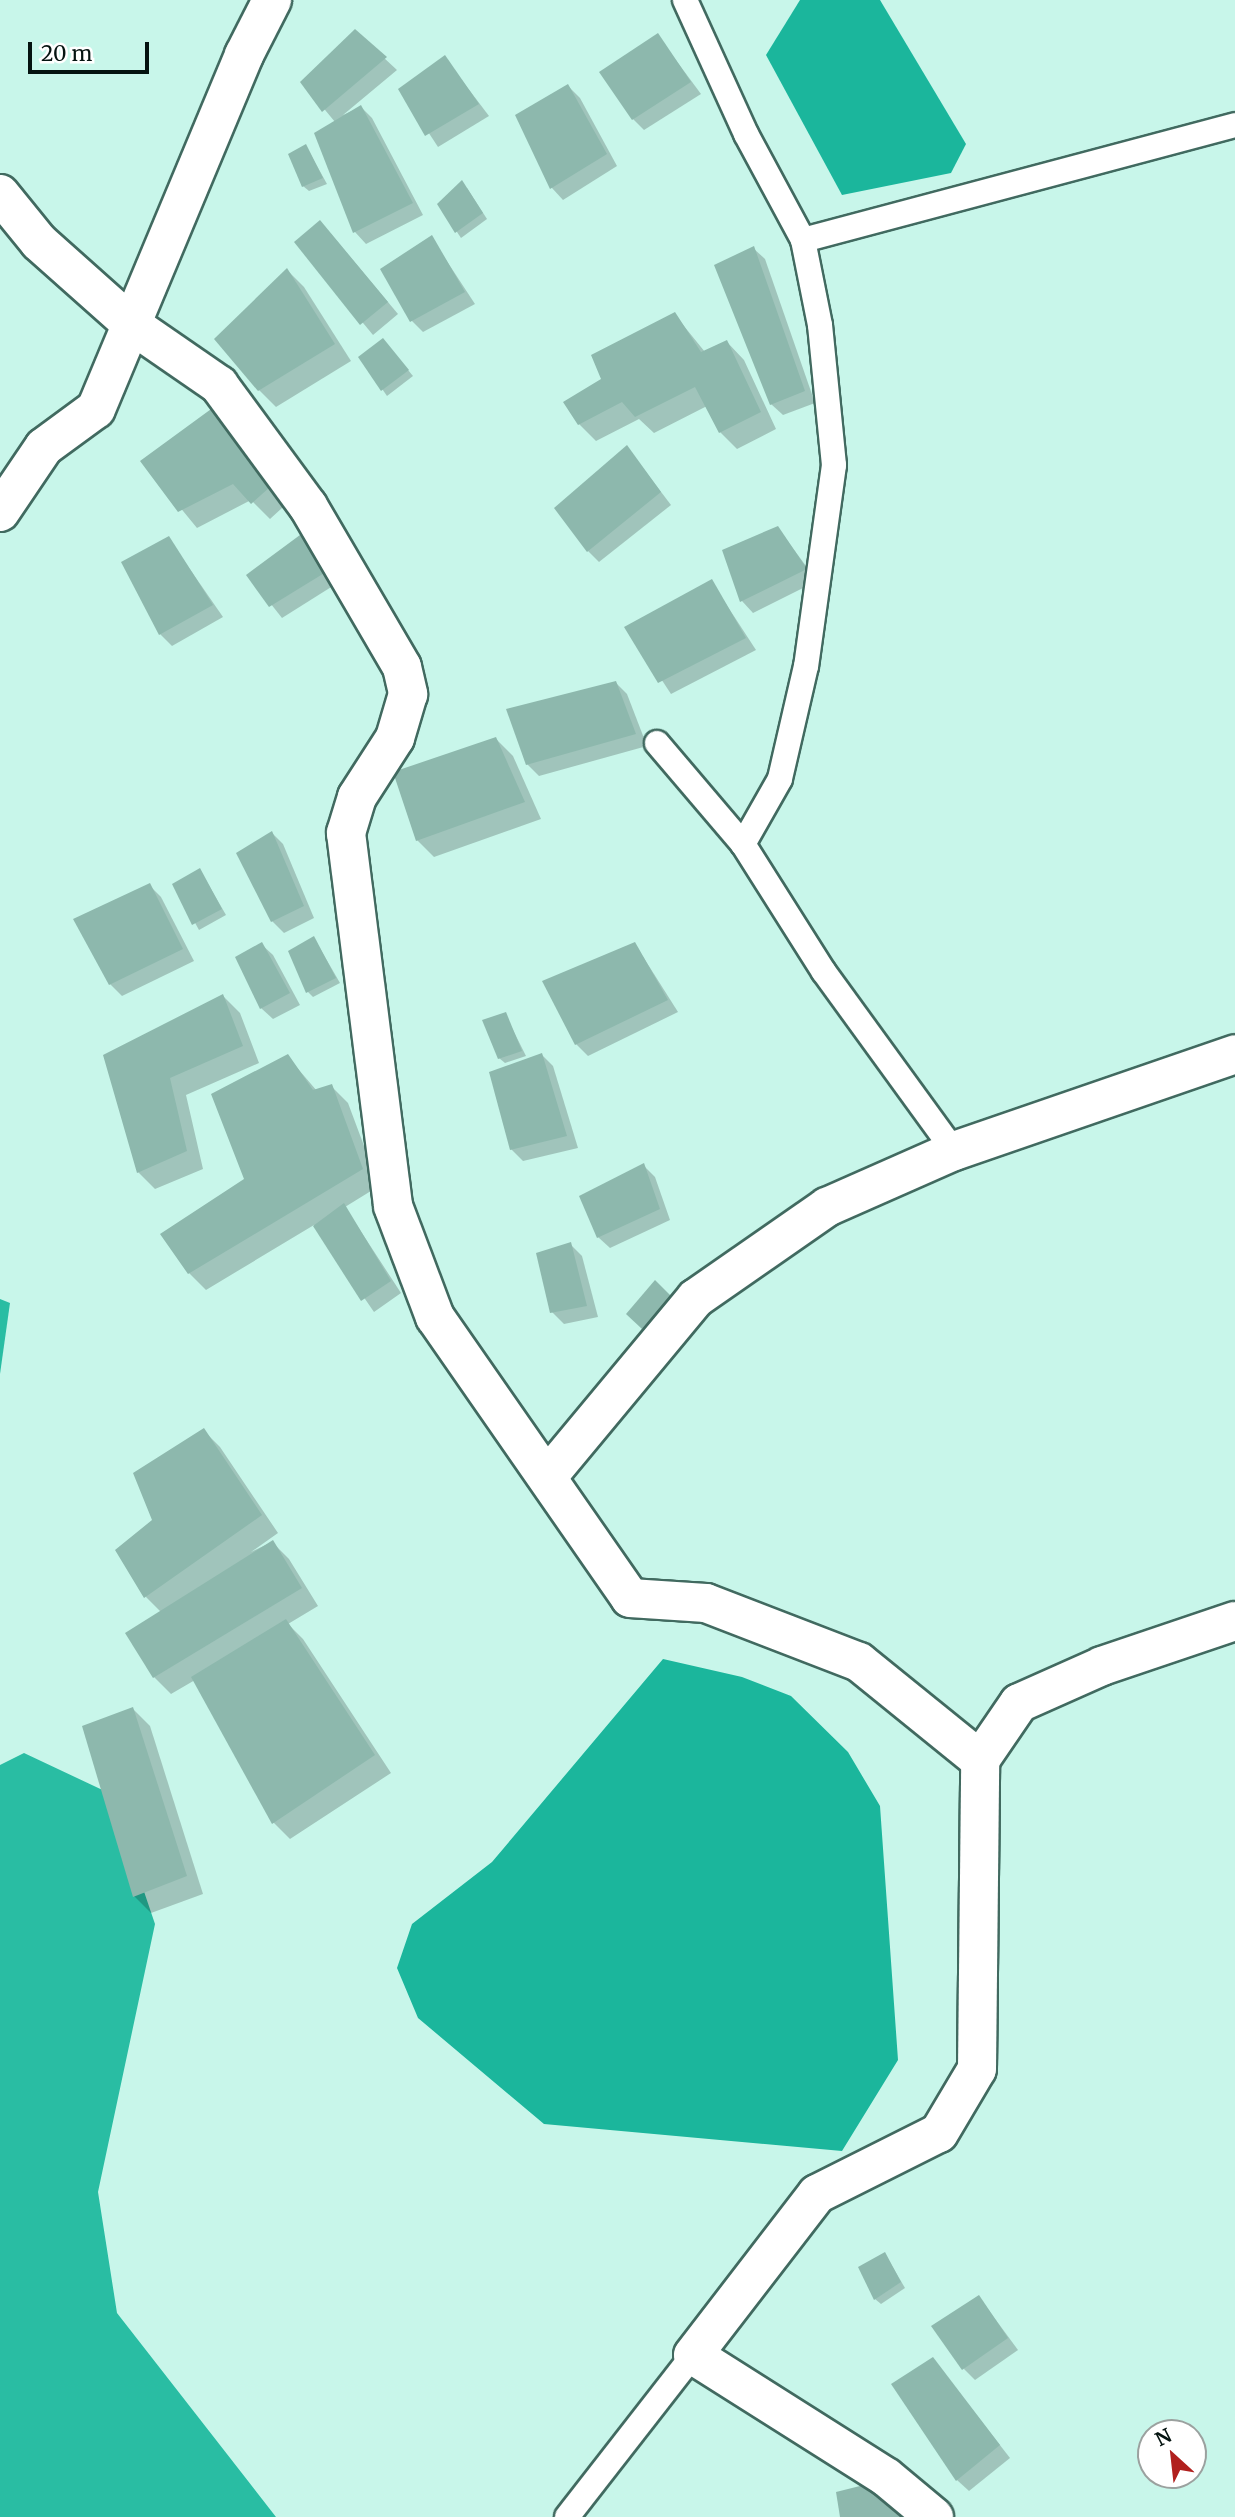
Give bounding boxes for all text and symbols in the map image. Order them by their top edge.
scale bar [32,28,152,72]
text: 20 m [41,40,92,67]
north arrow [1137,2419,1207,2489]
text: N [1151,2423,1176,2451]

